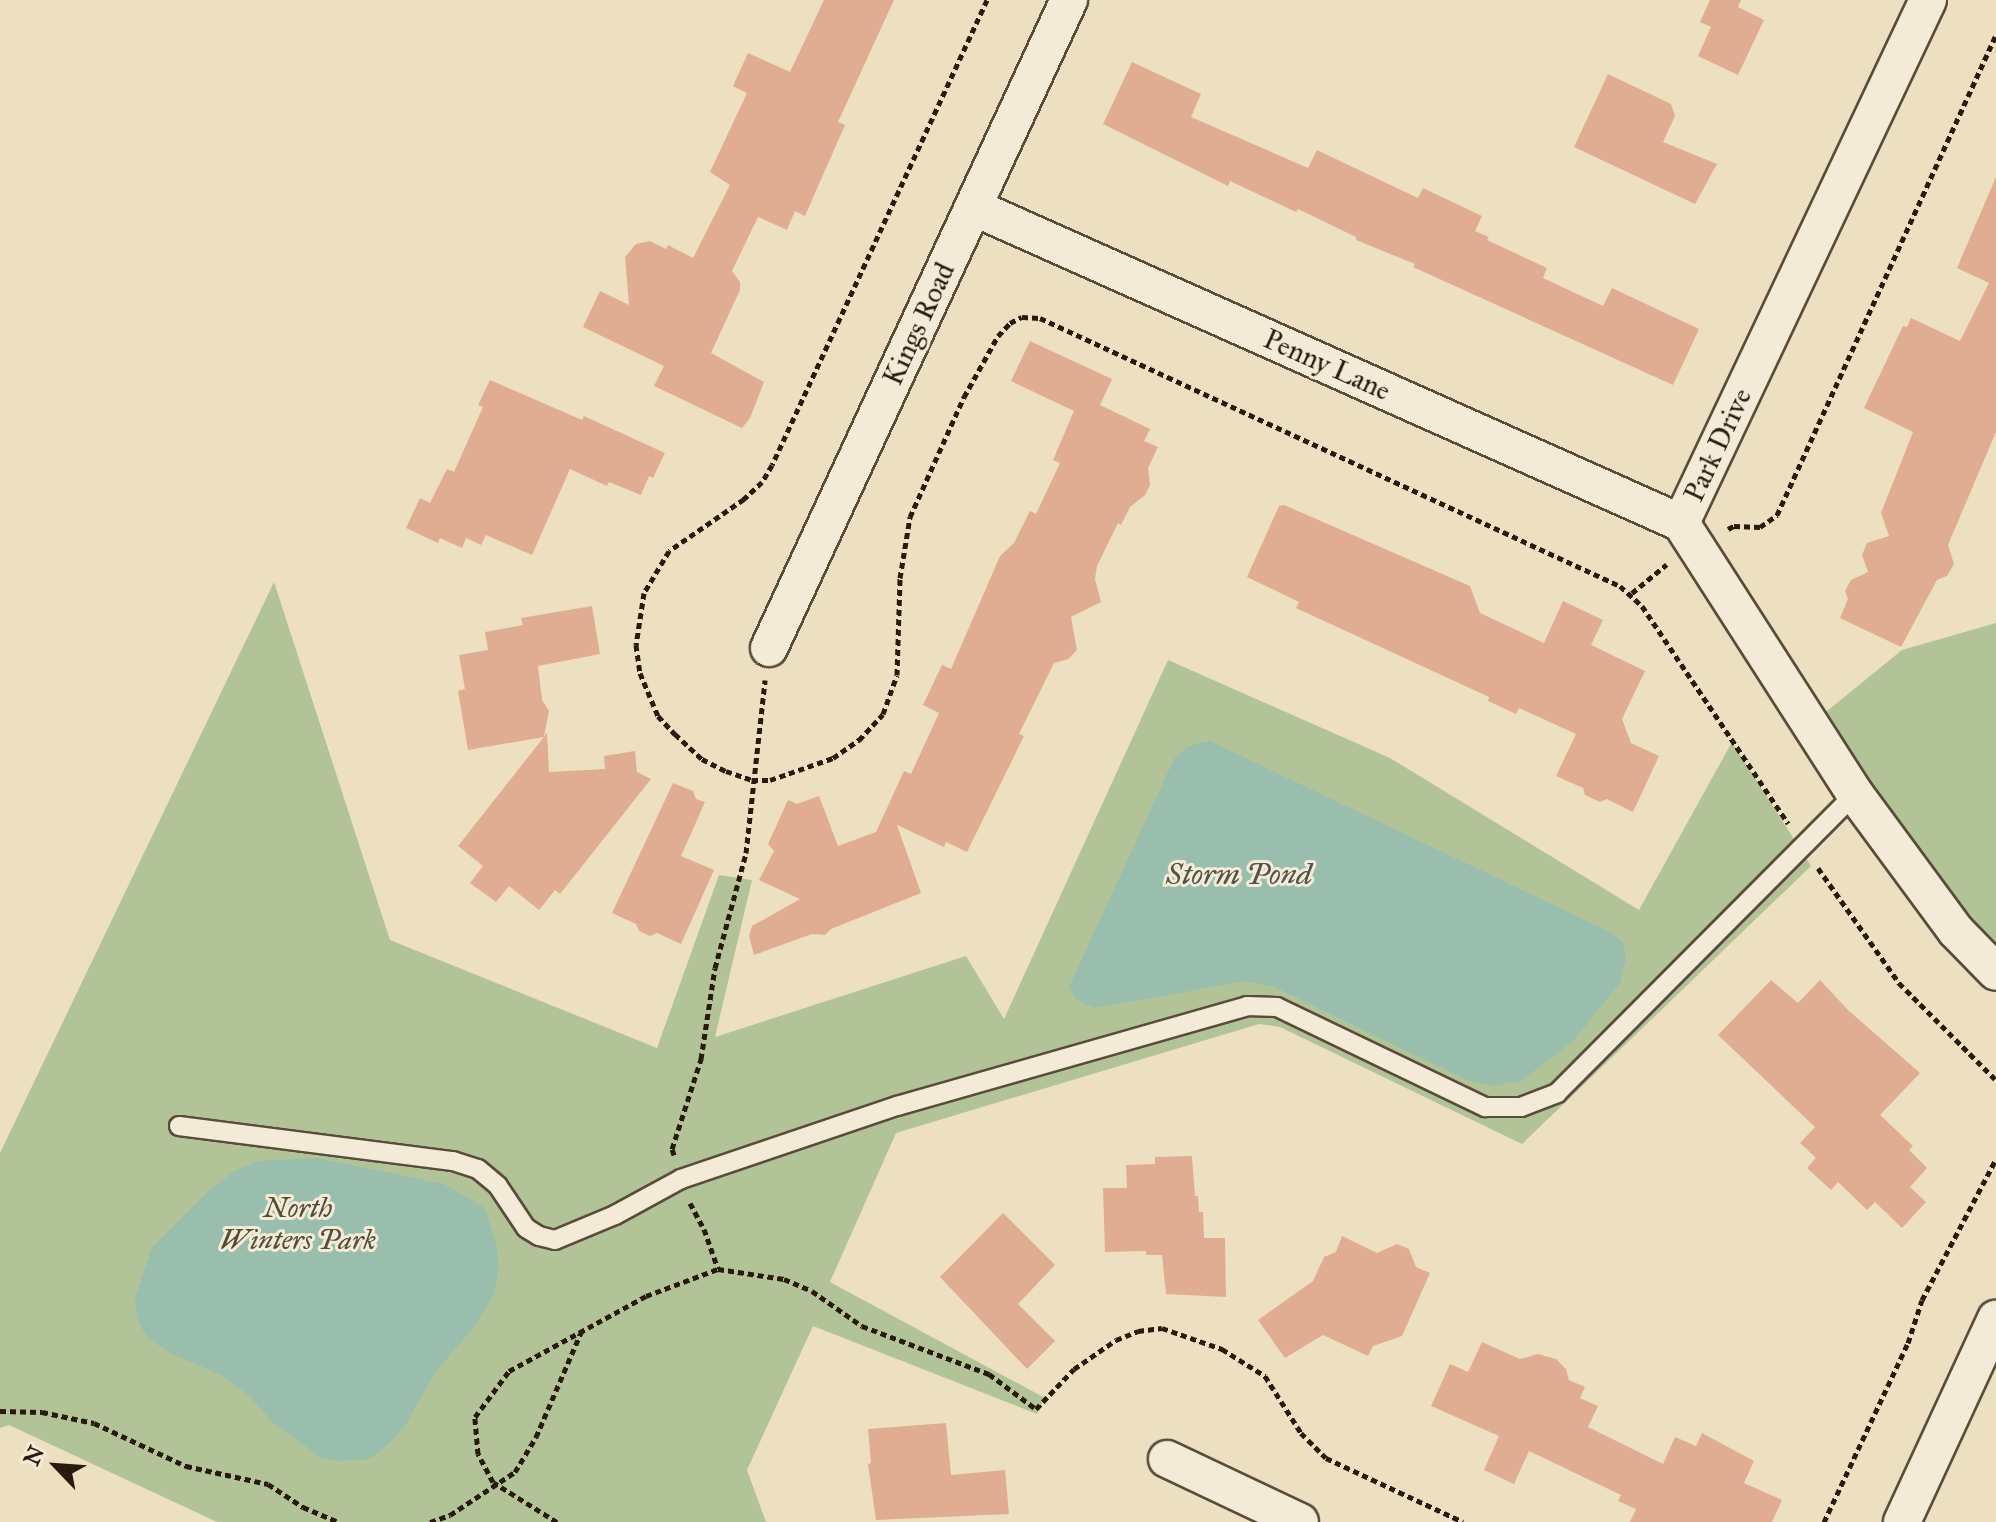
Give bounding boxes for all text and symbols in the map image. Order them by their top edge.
street label: Kings Road [876,257,962,391]
street label: Penny Lane [1258,322,1396,408]
street label: Park Drive [1677,383,1759,507]
water label: Storm Pond [1166,856,1312,892]
park label: North Winters Park [220,1191,376,1257]
north arrow [16,1426,96,1506]
text: N [18,1441,50,1470]

